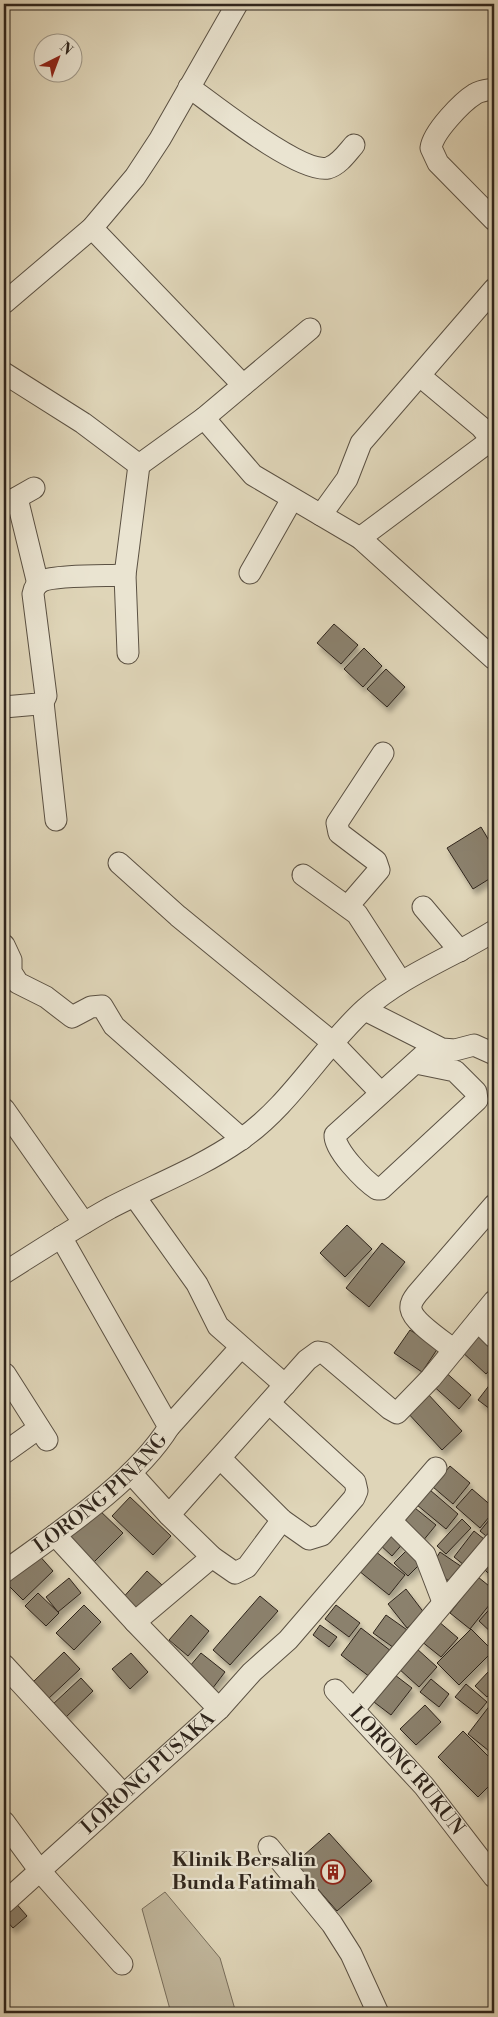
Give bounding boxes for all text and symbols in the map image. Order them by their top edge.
north arrow [32,32,82,82]
text: N [56,39,76,59]
street label: LORONG PINANG [29,1428,173,1559]
street label: LORONG RUKUN [344,1701,470,1840]
street label: LORONG PUSAKA [76,1705,221,1840]
place label: Klinik Bersalin Bunda Fatimah [172,1848,317,1896]
building icon: Klinik Bersalin Bunda Fatimah [320,1859,346,1885]

